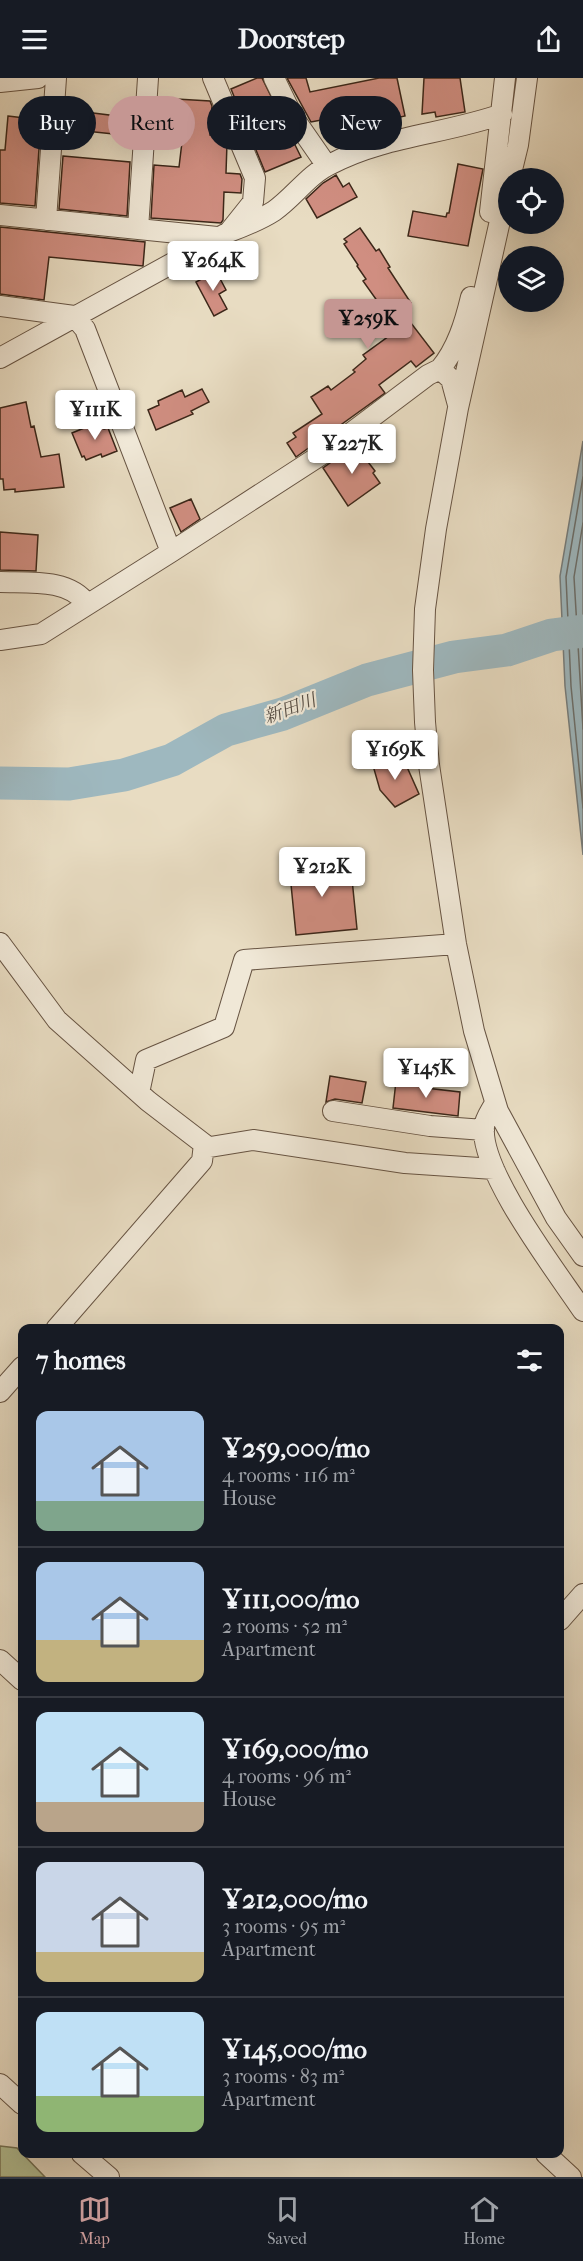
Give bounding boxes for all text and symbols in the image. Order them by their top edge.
icon: menu [18,23,51,56]
text: Doorstep [238,23,345,55]
icon: share [532,23,565,56]
chip: Buy [18,96,96,150]
chip: Rent [108,96,195,150]
chip: Filters [207,96,307,150]
chip: New [319,96,402,150]
map controls [498,168,564,312]
button: locate [498,168,564,234]
pin: ¥264K [171,241,255,292]
button: layers [498,246,564,312]
text: ¥264K [182,249,244,272]
pin: ¥259K [326,299,410,350]
text: ¥259K [338,307,398,330]
pin: ¥111K [53,390,137,441]
text: ¥111K [69,398,121,421]
pin: ¥227K [310,424,394,475]
text: ¥227K [322,432,382,455]
water label: 新田川 [261,689,321,728]
pin: ¥169K [353,730,437,781]
text: ¥169K [366,738,424,761]
pin: ¥212K [280,847,364,898]
text: ¥212K [293,855,351,878]
pin: ¥145K [384,1048,468,1099]
text: ¥145K [397,1056,455,1079]
icon: filters [513,1344,546,1377]
text: 7 homes [36,1345,126,1376]
text: ¥259,000/mo [222,1433,370,1464]
icon: home [84,1435,156,1507]
text: 4 rooms · 116 m² [222,1464,355,1487]
text: House [222,1487,276,1510]
text: ¥111,000/mo [222,1584,360,1615]
icon: home [84,1586,156,1658]
text: 2 rooms · 52 m² [222,1615,347,1638]
text: Apartment [222,1638,316,1661]
text: ¥169,000/mo [222,1734,369,1765]
icon: home [84,1736,156,1808]
text: 4 rooms · 96 m² [222,1765,351,1788]
text: House [222,1788,276,1811]
text: ¥212,000/mo [222,1884,368,1915]
icon: home [84,1886,156,1958]
text: 3 rooms · 95 m² [222,1915,345,1938]
text: Apartment [222,1938,316,1961]
text: ¥145,000/mo [222,2034,367,2065]
icon: home [84,2036,156,2108]
text: 3 rooms · 83 m² [222,2065,345,2088]
text: Apartment [222,2088,316,2111]
tab: Map [78,2193,111,2248]
tab: Saved [267,2193,307,2248]
tab: Home [463,2193,505,2248]

